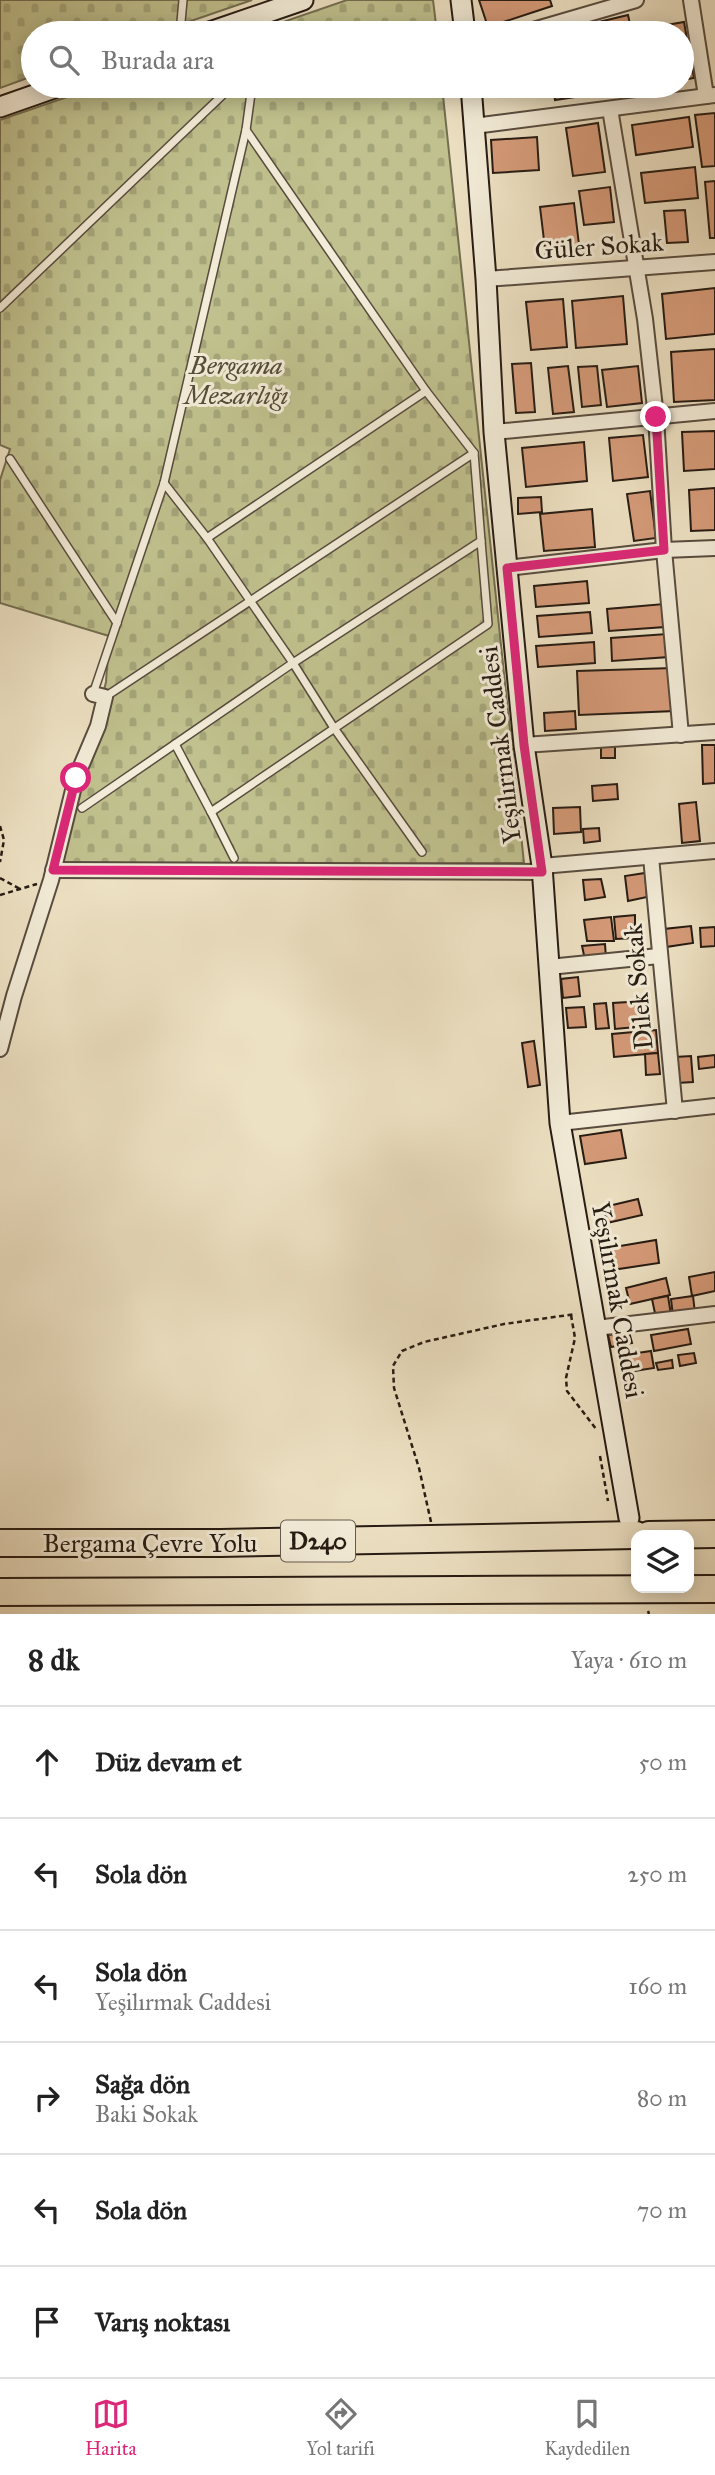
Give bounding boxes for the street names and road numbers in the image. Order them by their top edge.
street label: Güler Sokak [533,225,665,266]
street label: Yeşilırmak Caddesi [472,644,528,846]
street label: Dilek Sokak [616,922,659,1051]
street label: Yeşilırmak Caddesi [585,1199,651,1401]
road number: D240 [281,1520,355,1562]
street label: Bergama Çevre Yolu [43,1527,258,1559]

